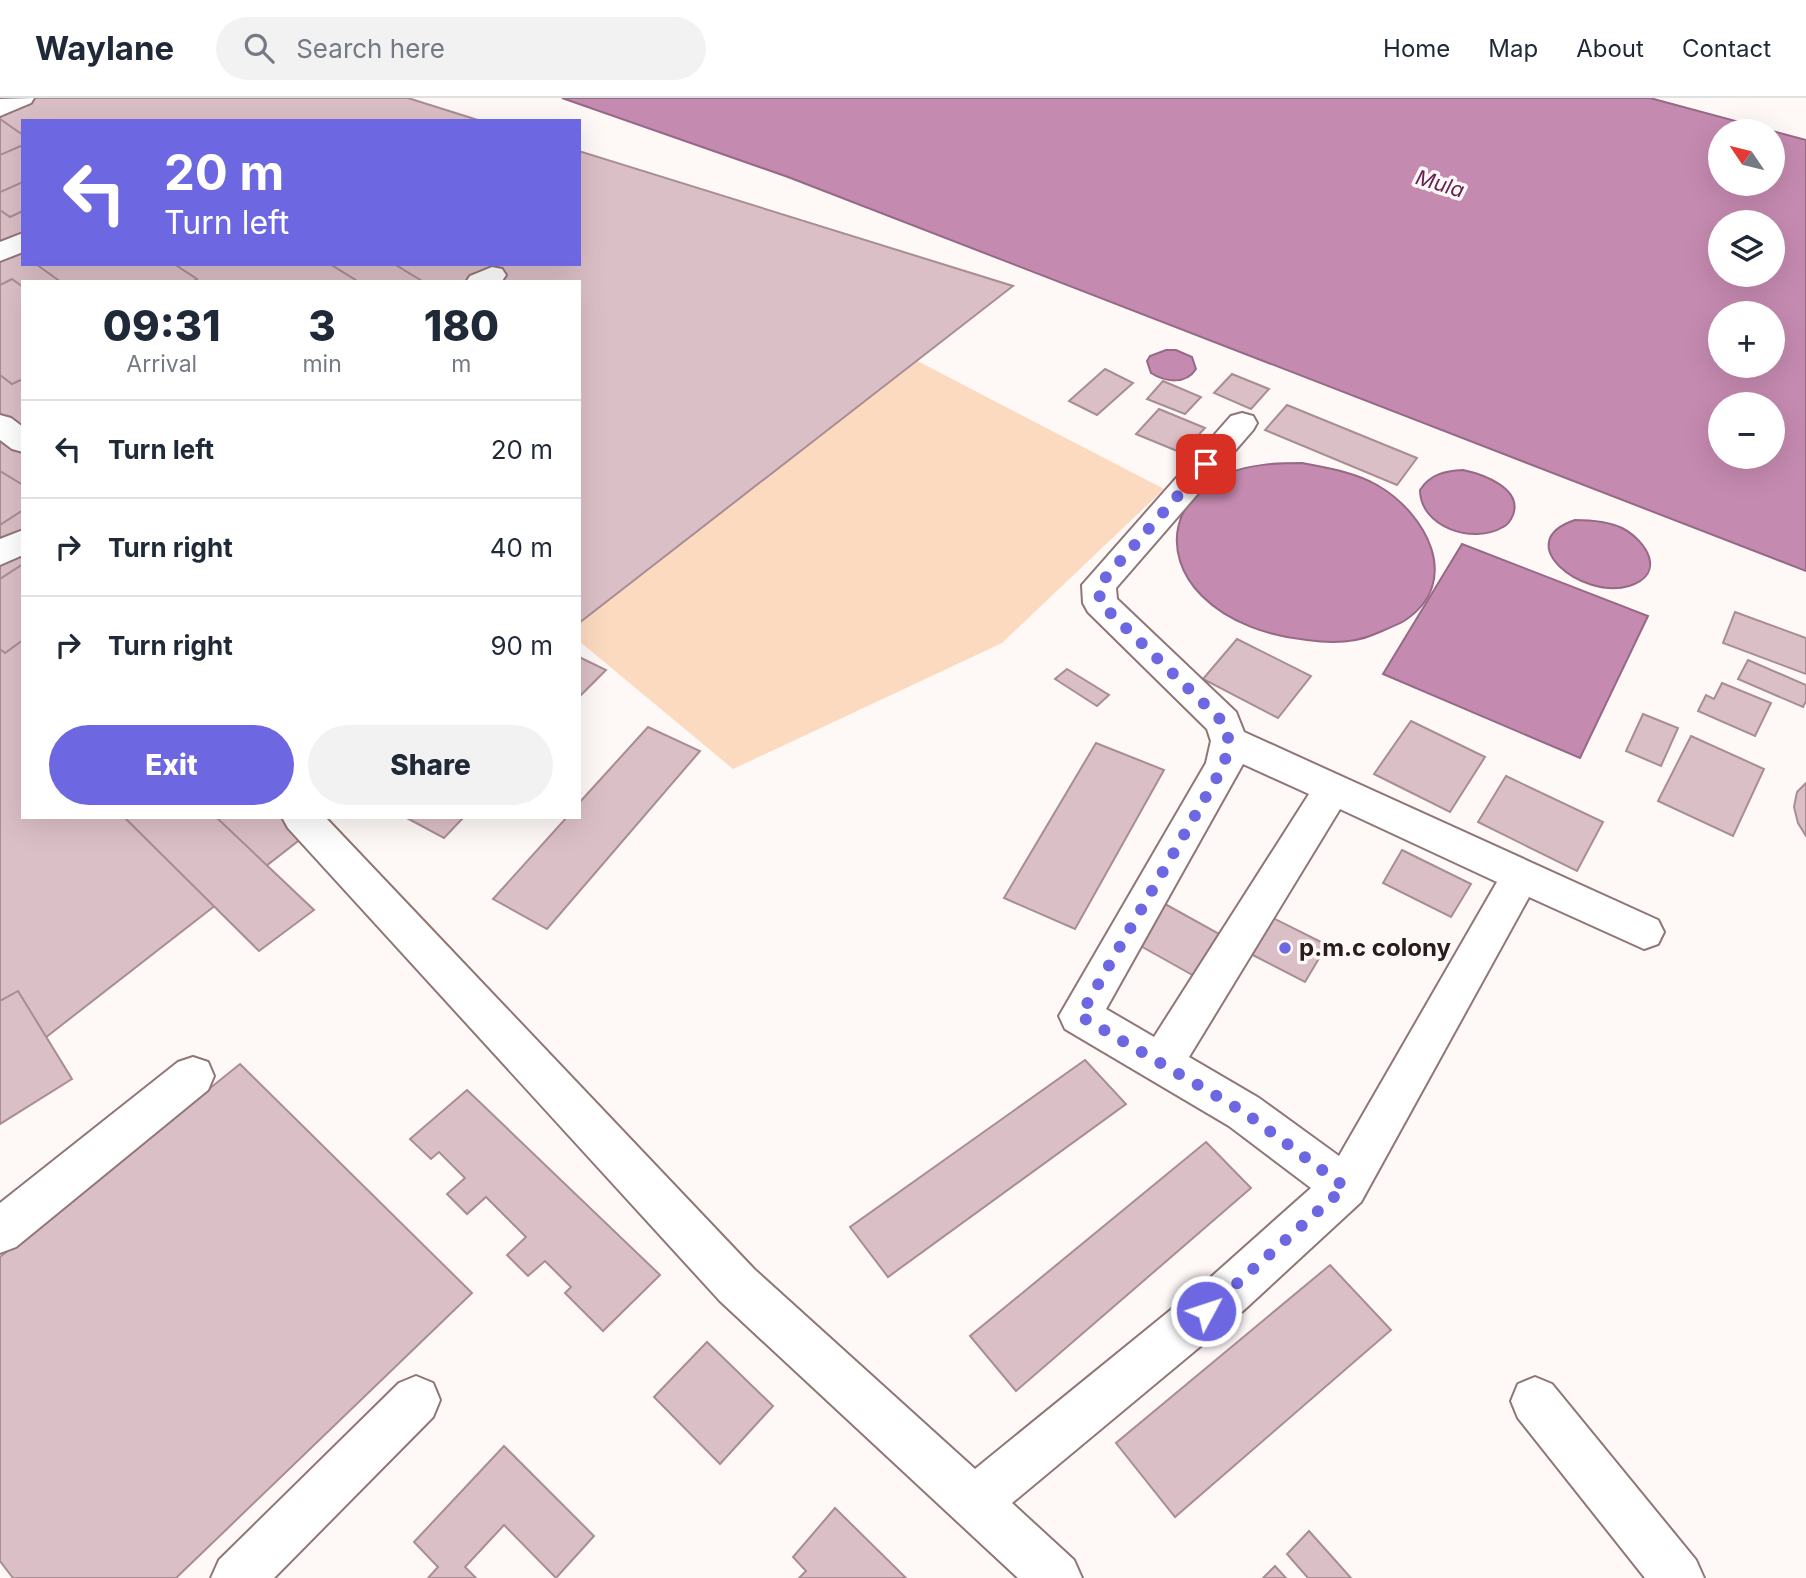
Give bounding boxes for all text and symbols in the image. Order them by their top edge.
search box [216,17,706,80]
text: Waylane [35,28,174,68]
icon: search [240,29,278,67]
text: Search here [296,33,445,64]
text: Home [1383,34,1450,63]
text: Map [1488,34,1538,63]
text: About [1576,34,1644,63]
text: Contact [1682,34,1771,63]
north arrow [1708,119,1785,196]
map controls [1708,119,1785,469]
text: 20 m [164,143,284,202]
icon: left [49,147,140,238]
water label: Mula [1413,164,1468,203]
text: Turn left [164,203,289,242]
button: layers [1708,210,1785,287]
text: 09:31 [103,300,221,351]
text: 3 [308,300,336,351]
text: 180 [424,300,499,351]
button: + [1708,301,1785,378]
text: Arrival [126,350,197,378]
text: min [302,350,342,378]
text: m [451,350,471,378]
button: − [1708,392,1785,469]
icon: left [49,430,87,468]
text: Turn left [108,434,214,465]
text: 20 m [491,434,553,465]
pin [1176,434,1236,494]
icon: arrive [1187,445,1225,483]
icon: right [49,528,87,566]
text: Turn right [108,532,233,563]
text: 40 m [490,532,553,563]
icon: right [49,626,87,664]
text: Turn right [108,630,233,661]
text: 90 m [490,630,553,661]
button: Exit [49,725,294,805]
button: Share [308,725,553,805]
place label: p.m.c colony [1299,933,1451,962]
marker: p.m.c colony [1277,940,1293,956]
position arrow [1169,1274,1243,1348]

